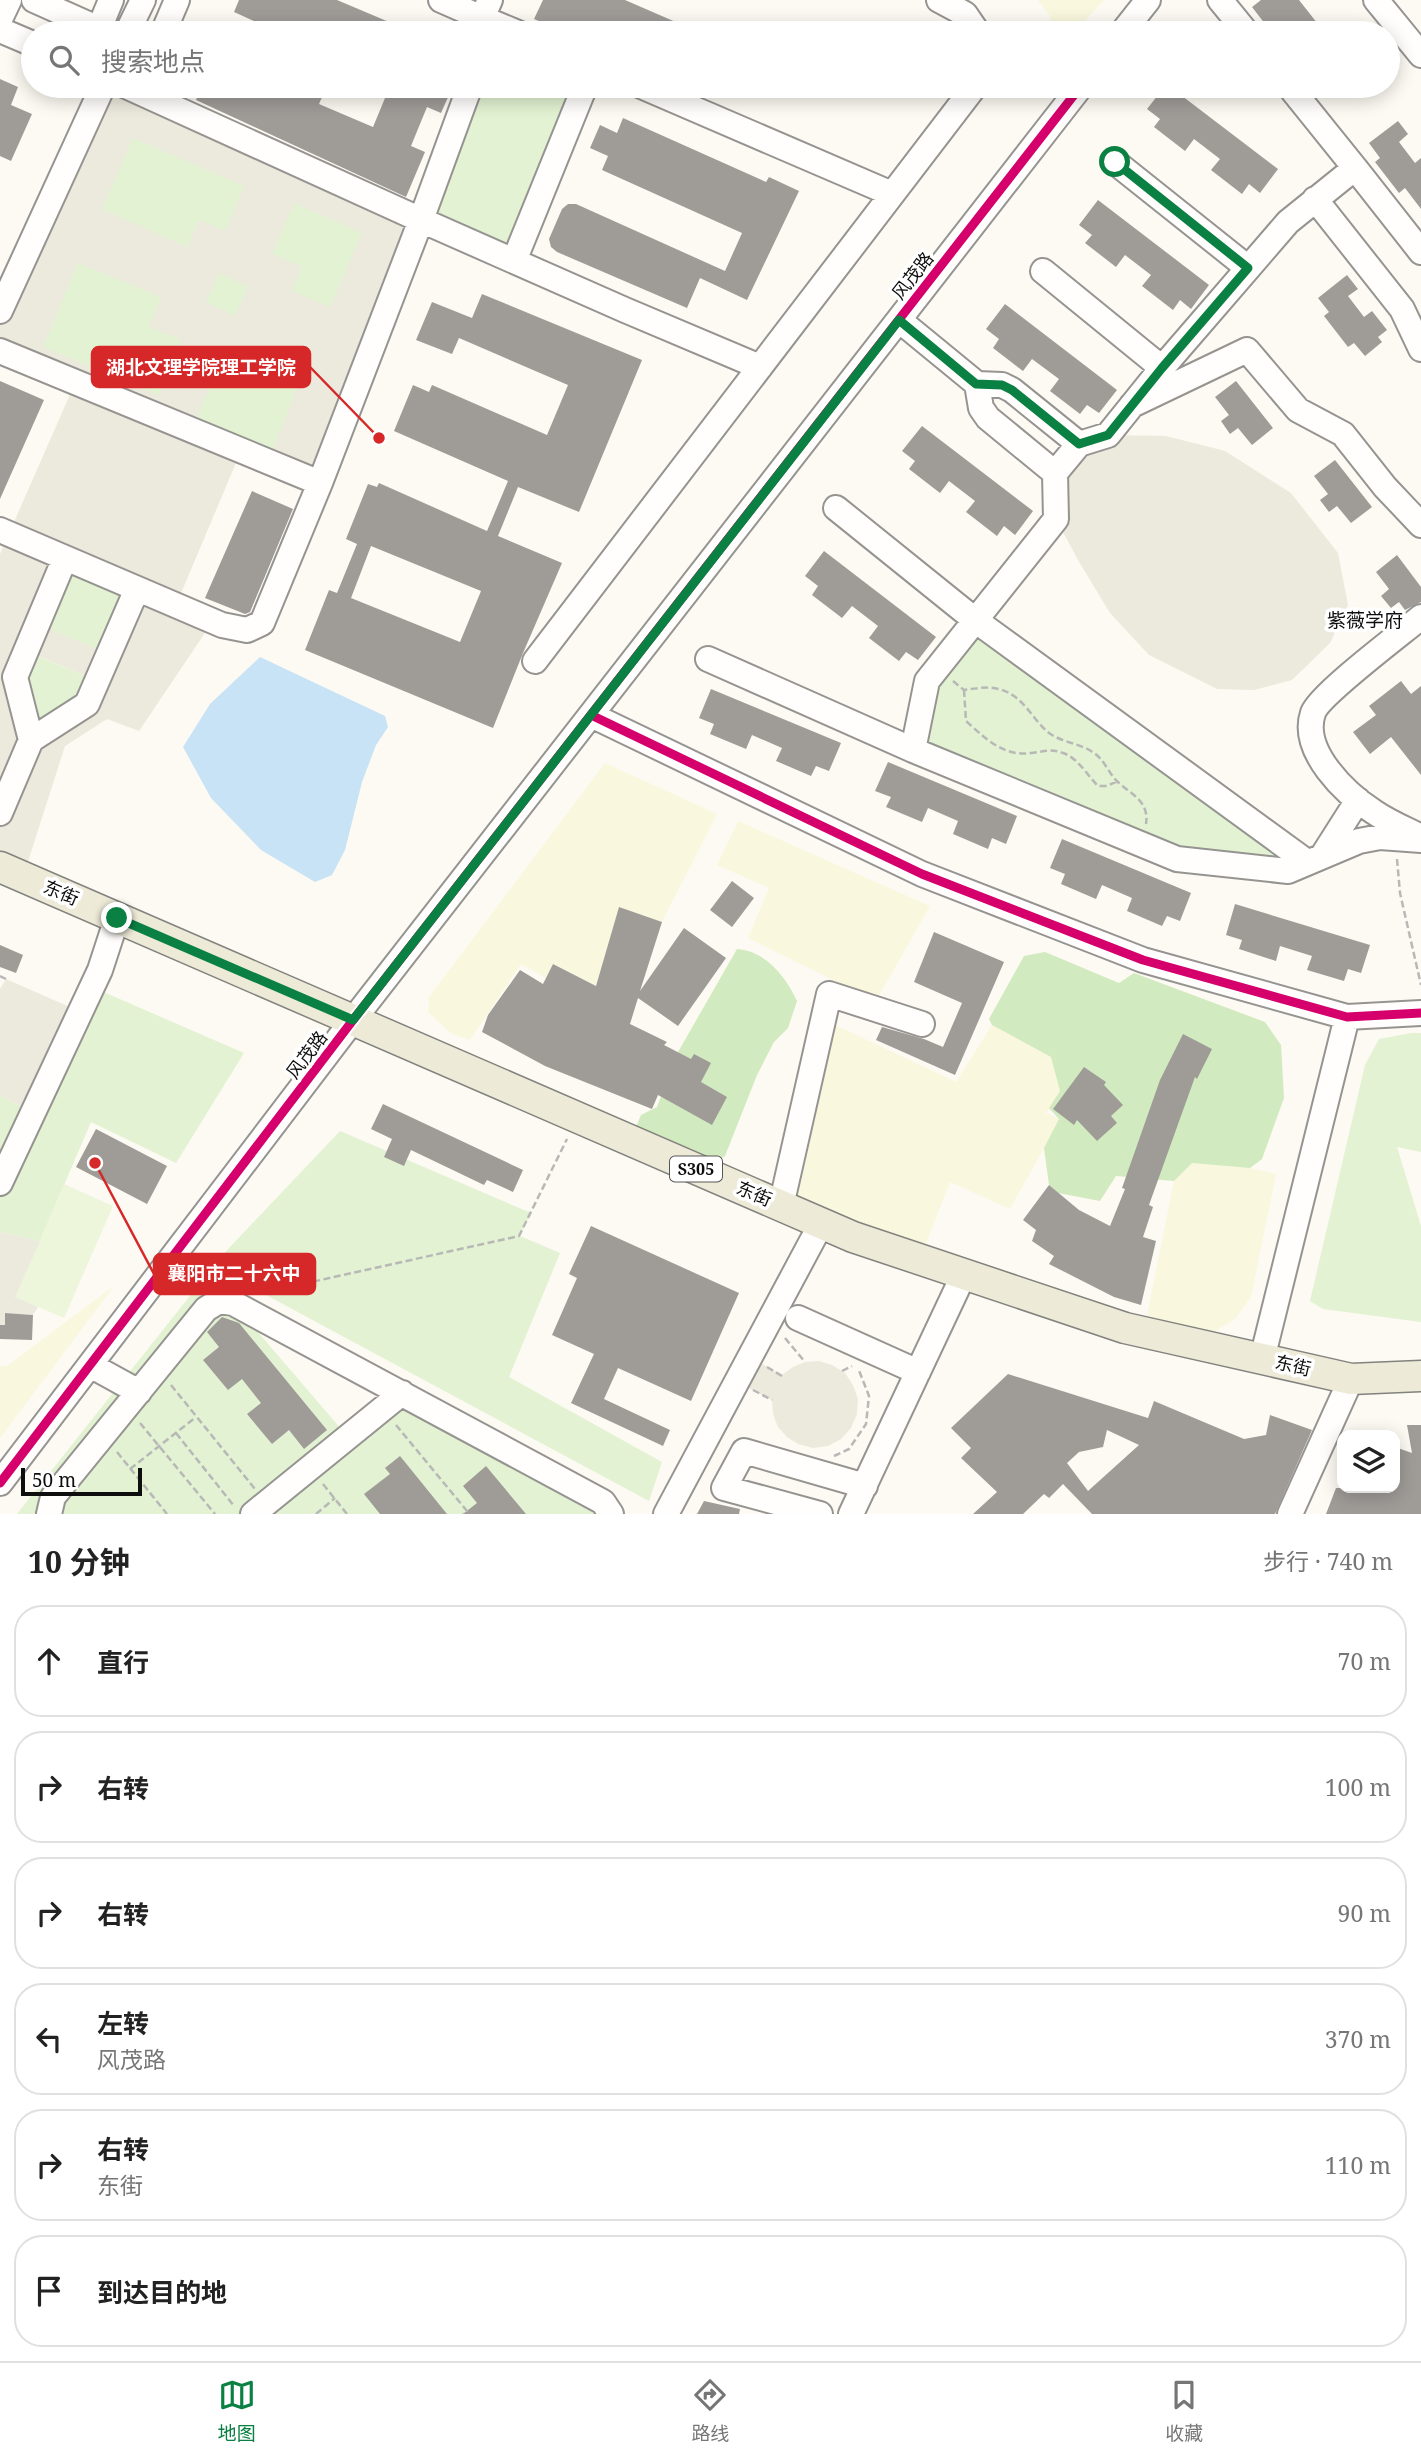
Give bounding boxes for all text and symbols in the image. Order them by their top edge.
search box [21,21,1400,98]
icon: search [45,41,83,79]
text: 搜索地点 [101,43,205,79]
route start [1099,146,1130,177]
street label: 风茂路 [886,247,938,304]
callout: 湖北文理学院理工学院 [92,347,310,387]
text: 湖北文理学院理工学院 [106,354,296,380]
district label: 紫薇学府 [1327,607,1403,633]
street label: 东街 [40,874,83,910]
route end [101,902,132,933]
street label: 风茂路 [280,1026,332,1083]
road number: S305 [670,1156,722,1182]
street label: 东街 [733,1175,776,1211]
callout: 襄阳市二十六中 [154,1254,315,1294]
text: 襄阳市二十六中 [167,1260,301,1286]
street label: 东街 [1273,1349,1313,1381]
map controls [1337,1430,1400,1493]
button: layers [1337,1430,1400,1493]
scale bar [21,1465,142,1497]
text: 50 m [32,1467,76,1493]
text: 10 分钟 [28,1541,130,1582]
text: 步行 · 740 m [1263,1545,1393,1577]
icon: ahead [30,1642,68,1680]
text: 直行 [97,1644,149,1680]
text: 70 m [1338,1645,1391,1677]
icon: right [30,1768,68,1806]
text: 右转 [97,1770,149,1806]
text: 100 m [1325,1771,1391,1803]
icon: right [30,1894,68,1932]
text: 右转 [97,1896,149,1932]
text: 90 m [1338,1897,1391,1929]
text: 左转 [97,2005,149,2041]
icon: left [30,2020,68,2058]
text: 370 m [1325,2023,1391,2055]
text: 风茂路 [97,2043,166,2075]
text: 右转 [97,2131,149,2167]
icon: right [30,2146,68,2184]
text: 110 m [1325,2149,1391,2181]
text: 东街 [97,2169,143,2201]
icon: arrive [30,2272,68,2310]
text: 到达目的地 [97,2274,227,2310]
tab: 地图 [218,2376,256,2446]
tab: 路线 [691,2376,729,2446]
tab: 收藏 [1165,2376,1203,2446]

